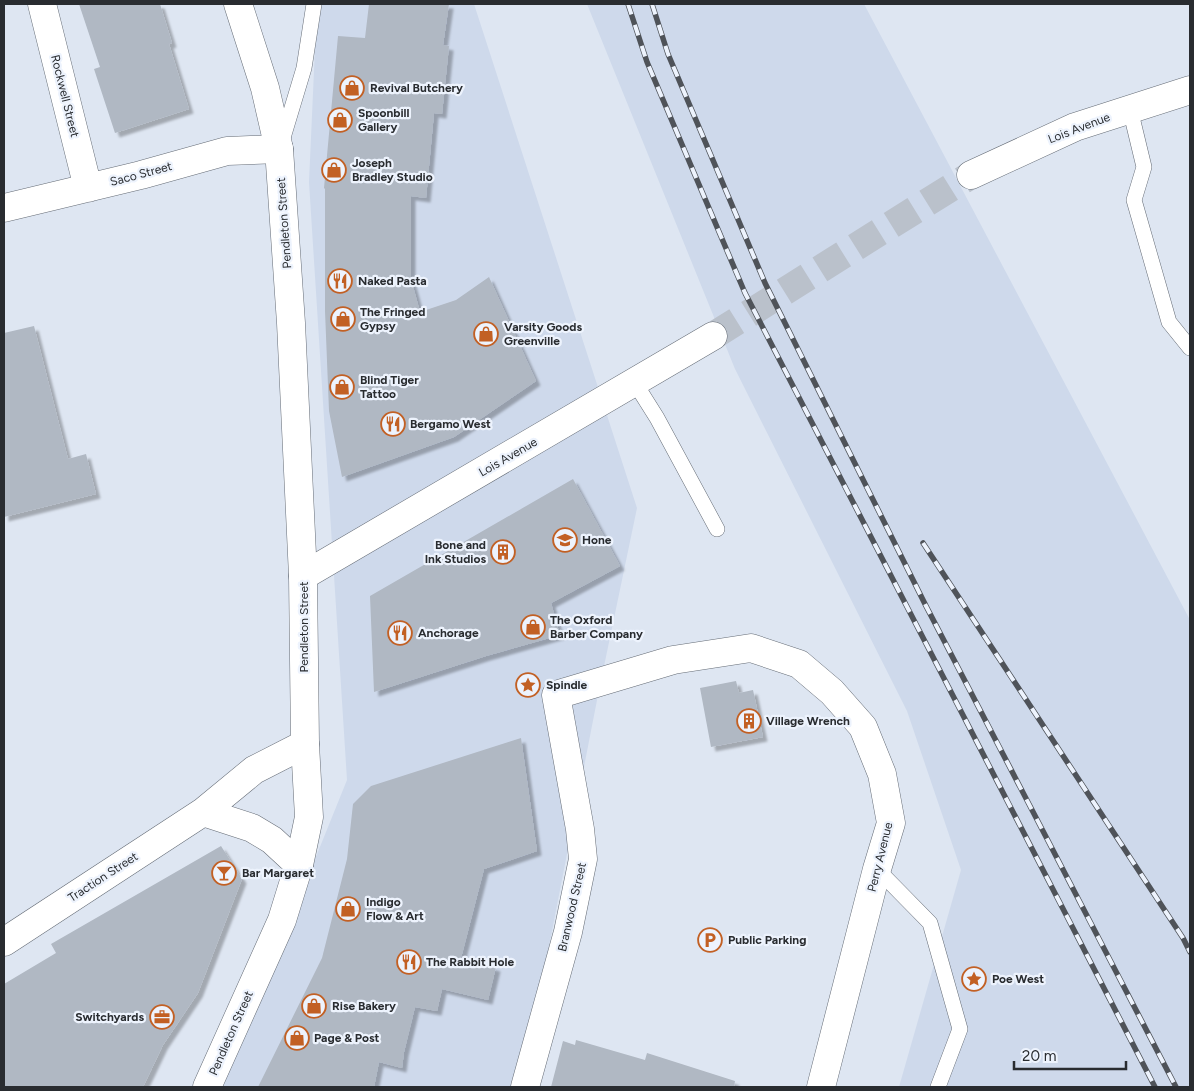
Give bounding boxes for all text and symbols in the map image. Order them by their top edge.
street label: Rockwell Street [48,53,82,139]
shop icon: Revival Butchery [339,75,365,101]
place label: Revival Butchery [370,81,463,95]
place label: Spoonbill Gallery [358,106,410,134]
shop icon: Spoonbill Gallery [327,107,353,133]
street label: Lois Avenue [1046,110,1112,146]
place label: Joseph Bradley Studio [352,156,433,184]
shop icon: Joseph Bradley Studio [321,157,347,183]
street label: Saco Street [109,159,174,189]
street label: Pendleton Street [274,177,294,269]
restaurant icon: Naked Pasta [327,268,353,294]
place label: Naked Pasta [358,274,427,288]
place label: The Fringed Gypsy [360,305,425,333]
shop icon: The Fringed Gypsy [330,306,356,332]
place label: Varsity Goods Greenville [504,320,582,348]
shop icon: Varsity Goods Greenville [473,321,499,347]
place label: Blind Tiger Tattoo [360,373,419,401]
shop icon: Blind Tiger Tattoo [329,374,355,400]
restaurant icon: Bergamo West [380,411,406,437]
place label: Bergamo West [410,417,491,431]
street label: Lois Avenue [476,434,540,479]
school or university icon: Hone [552,527,578,553]
place label: Hone [582,533,612,547]
place label: Bone and Ink Studios [425,538,486,566]
building icon: Bone and Ink Studios [490,539,516,565]
street label: Pendleton Street [297,581,311,673]
place label: The Oxford Barber Company [550,613,643,641]
shop icon: The Oxford Barber Company [520,614,546,640]
restaurant icon: Anchorage [387,620,413,646]
place label: Anchorage [418,626,479,640]
place icon: Spindle [515,672,541,698]
place label: Spindle [546,678,588,692]
building icon: Village Wrench [736,708,762,734]
place label: Village Wrench [766,714,850,728]
street label: Perry Avenue [865,820,896,893]
street label: Traction Street [66,849,141,905]
bar icon: Bar Margaret [211,860,237,886]
street label: Branwood Street [555,861,589,953]
place label: Bar Margaret [242,866,314,880]
place label: Indigo Flow & Art [366,895,424,923]
shop icon: Indigo Flow & Art [335,896,361,922]
parking icon: Public Parking [697,927,723,953]
place label: Public Parking [728,933,806,947]
restaurant icon: The Rabbit Hole [396,949,422,975]
place label: The Rabbit Hole [426,955,515,969]
place icon: Poe West [961,966,987,992]
place label: Poe West [992,972,1044,986]
street label: Pendleton Street [206,988,256,1077]
shop icon: Rise Bakery [301,993,327,1019]
place label: Rise Bakery [332,999,396,1013]
office icon: Switchyards [149,1004,175,1030]
place label: Switchyards [75,1010,144,1024]
shop icon: Page & Post [284,1025,310,1051]
place label: Page & Post [314,1031,380,1045]
scale bar [1014,1038,1126,1070]
text: 20 m [1022,1047,1056,1065]

